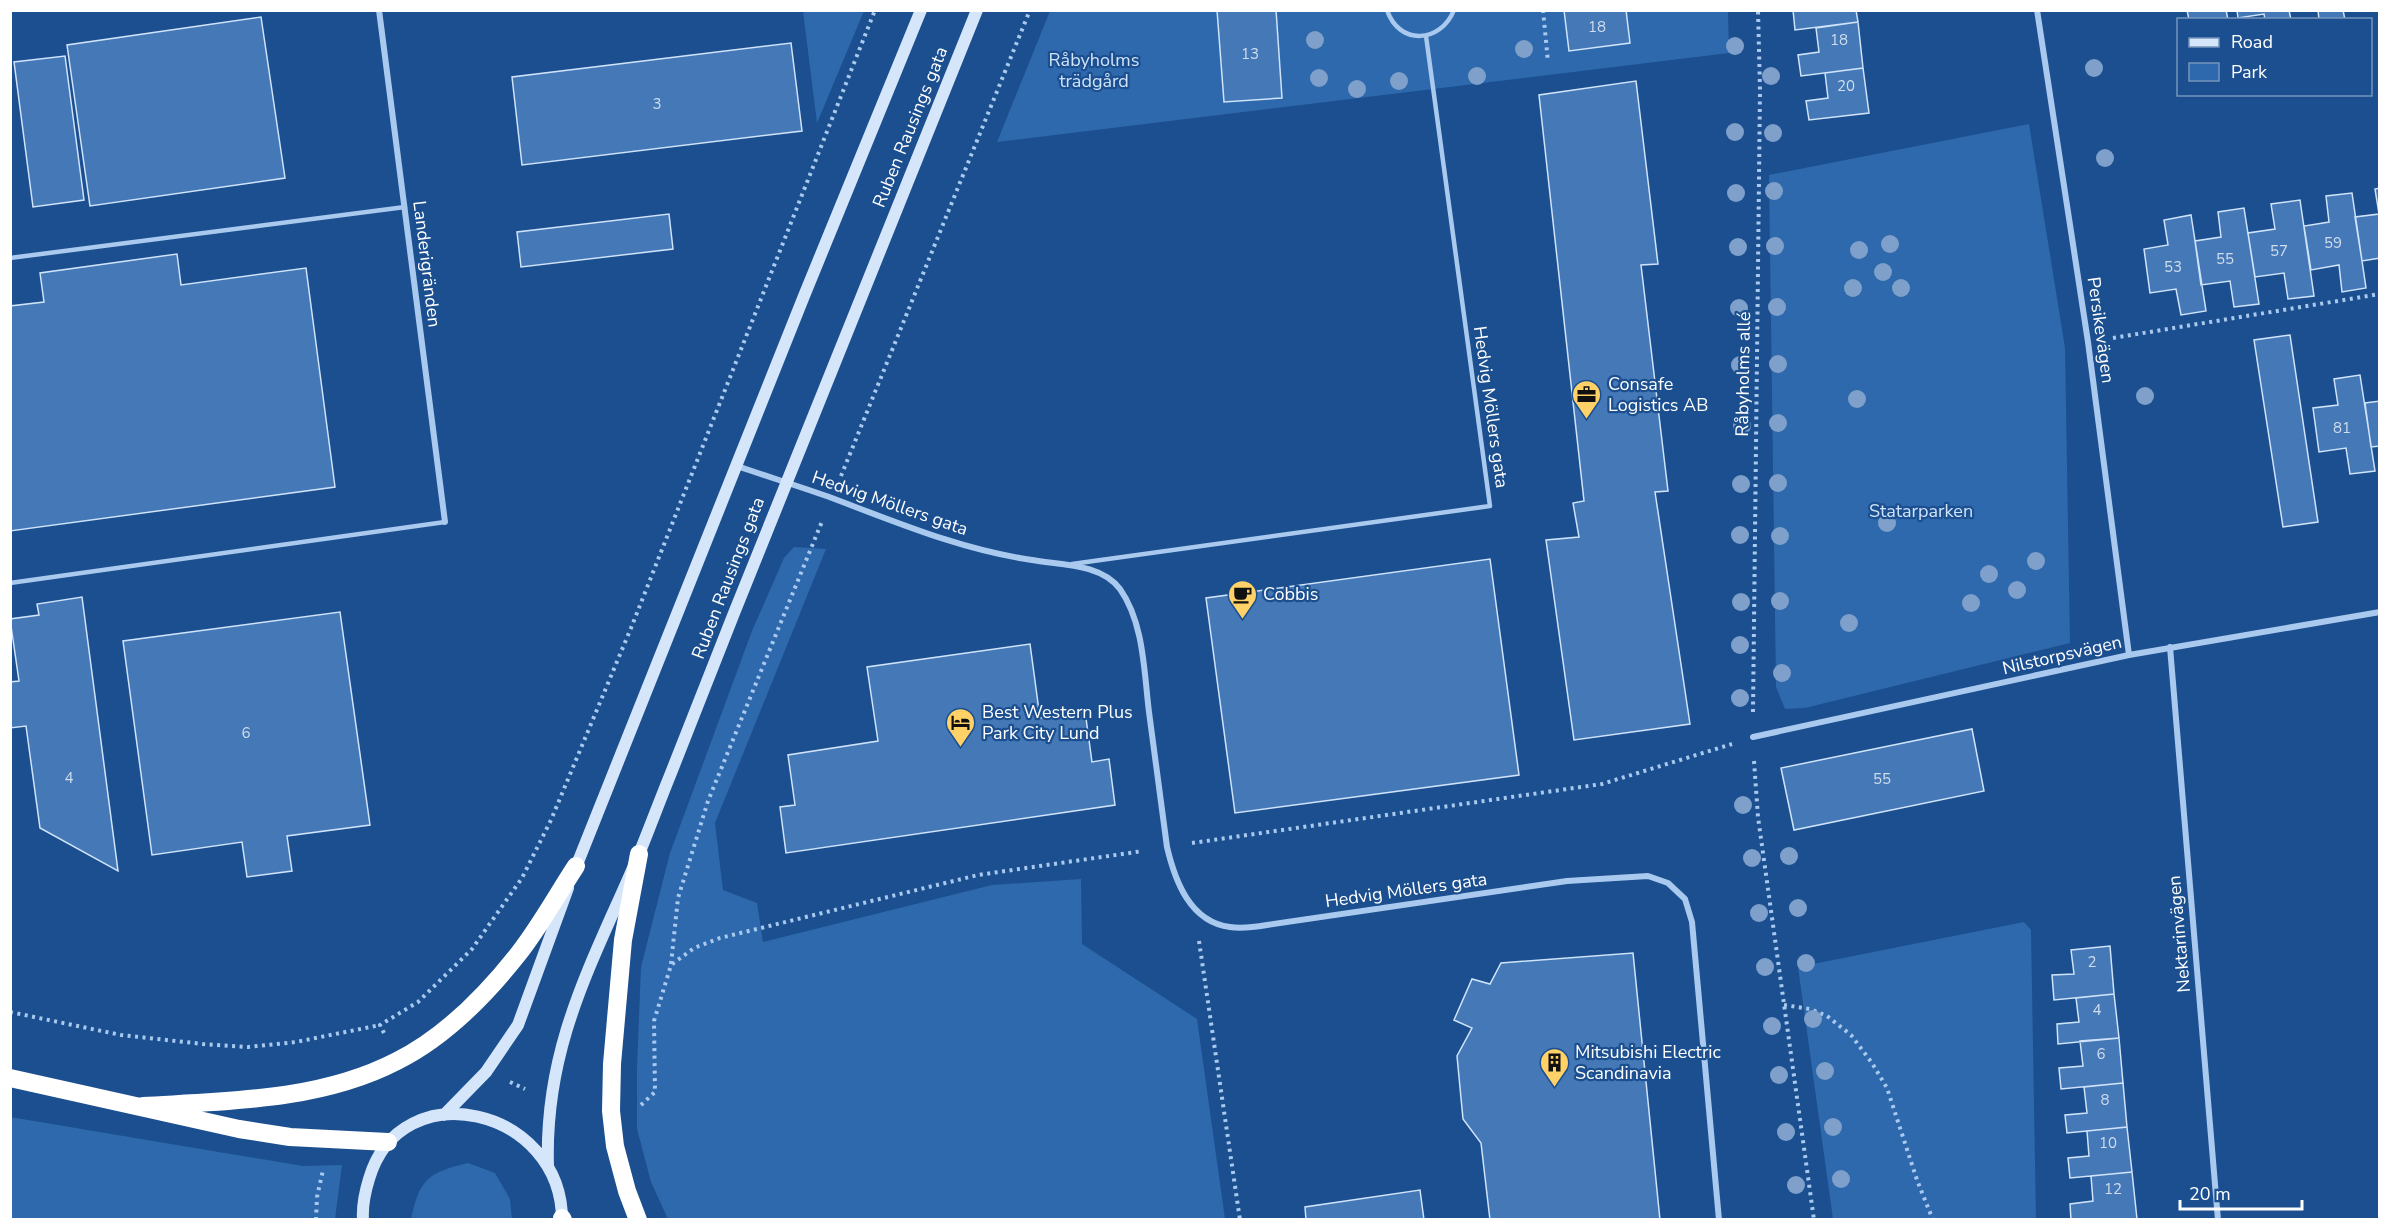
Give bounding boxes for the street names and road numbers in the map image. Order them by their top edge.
street label: Ruben Rausings gata [867,43,953,211]
street label: Landerigränden [407,199,447,329]
street label: Persikevägen [2082,275,2120,385]
street label: Råbyholms allé [1730,311,1756,437]
street label: Hedvig Möllers gata [1468,324,1514,490]
street label: Hedvig Möllers gata [809,465,971,541]
street label: Ruben Rausings gata [686,494,770,662]
street label: Nilstorpsvägen [2000,630,2124,680]
street label: Hedvig Möllers gata [1323,867,1489,913]
street label: Nektarinvägen [2162,875,2196,993]

